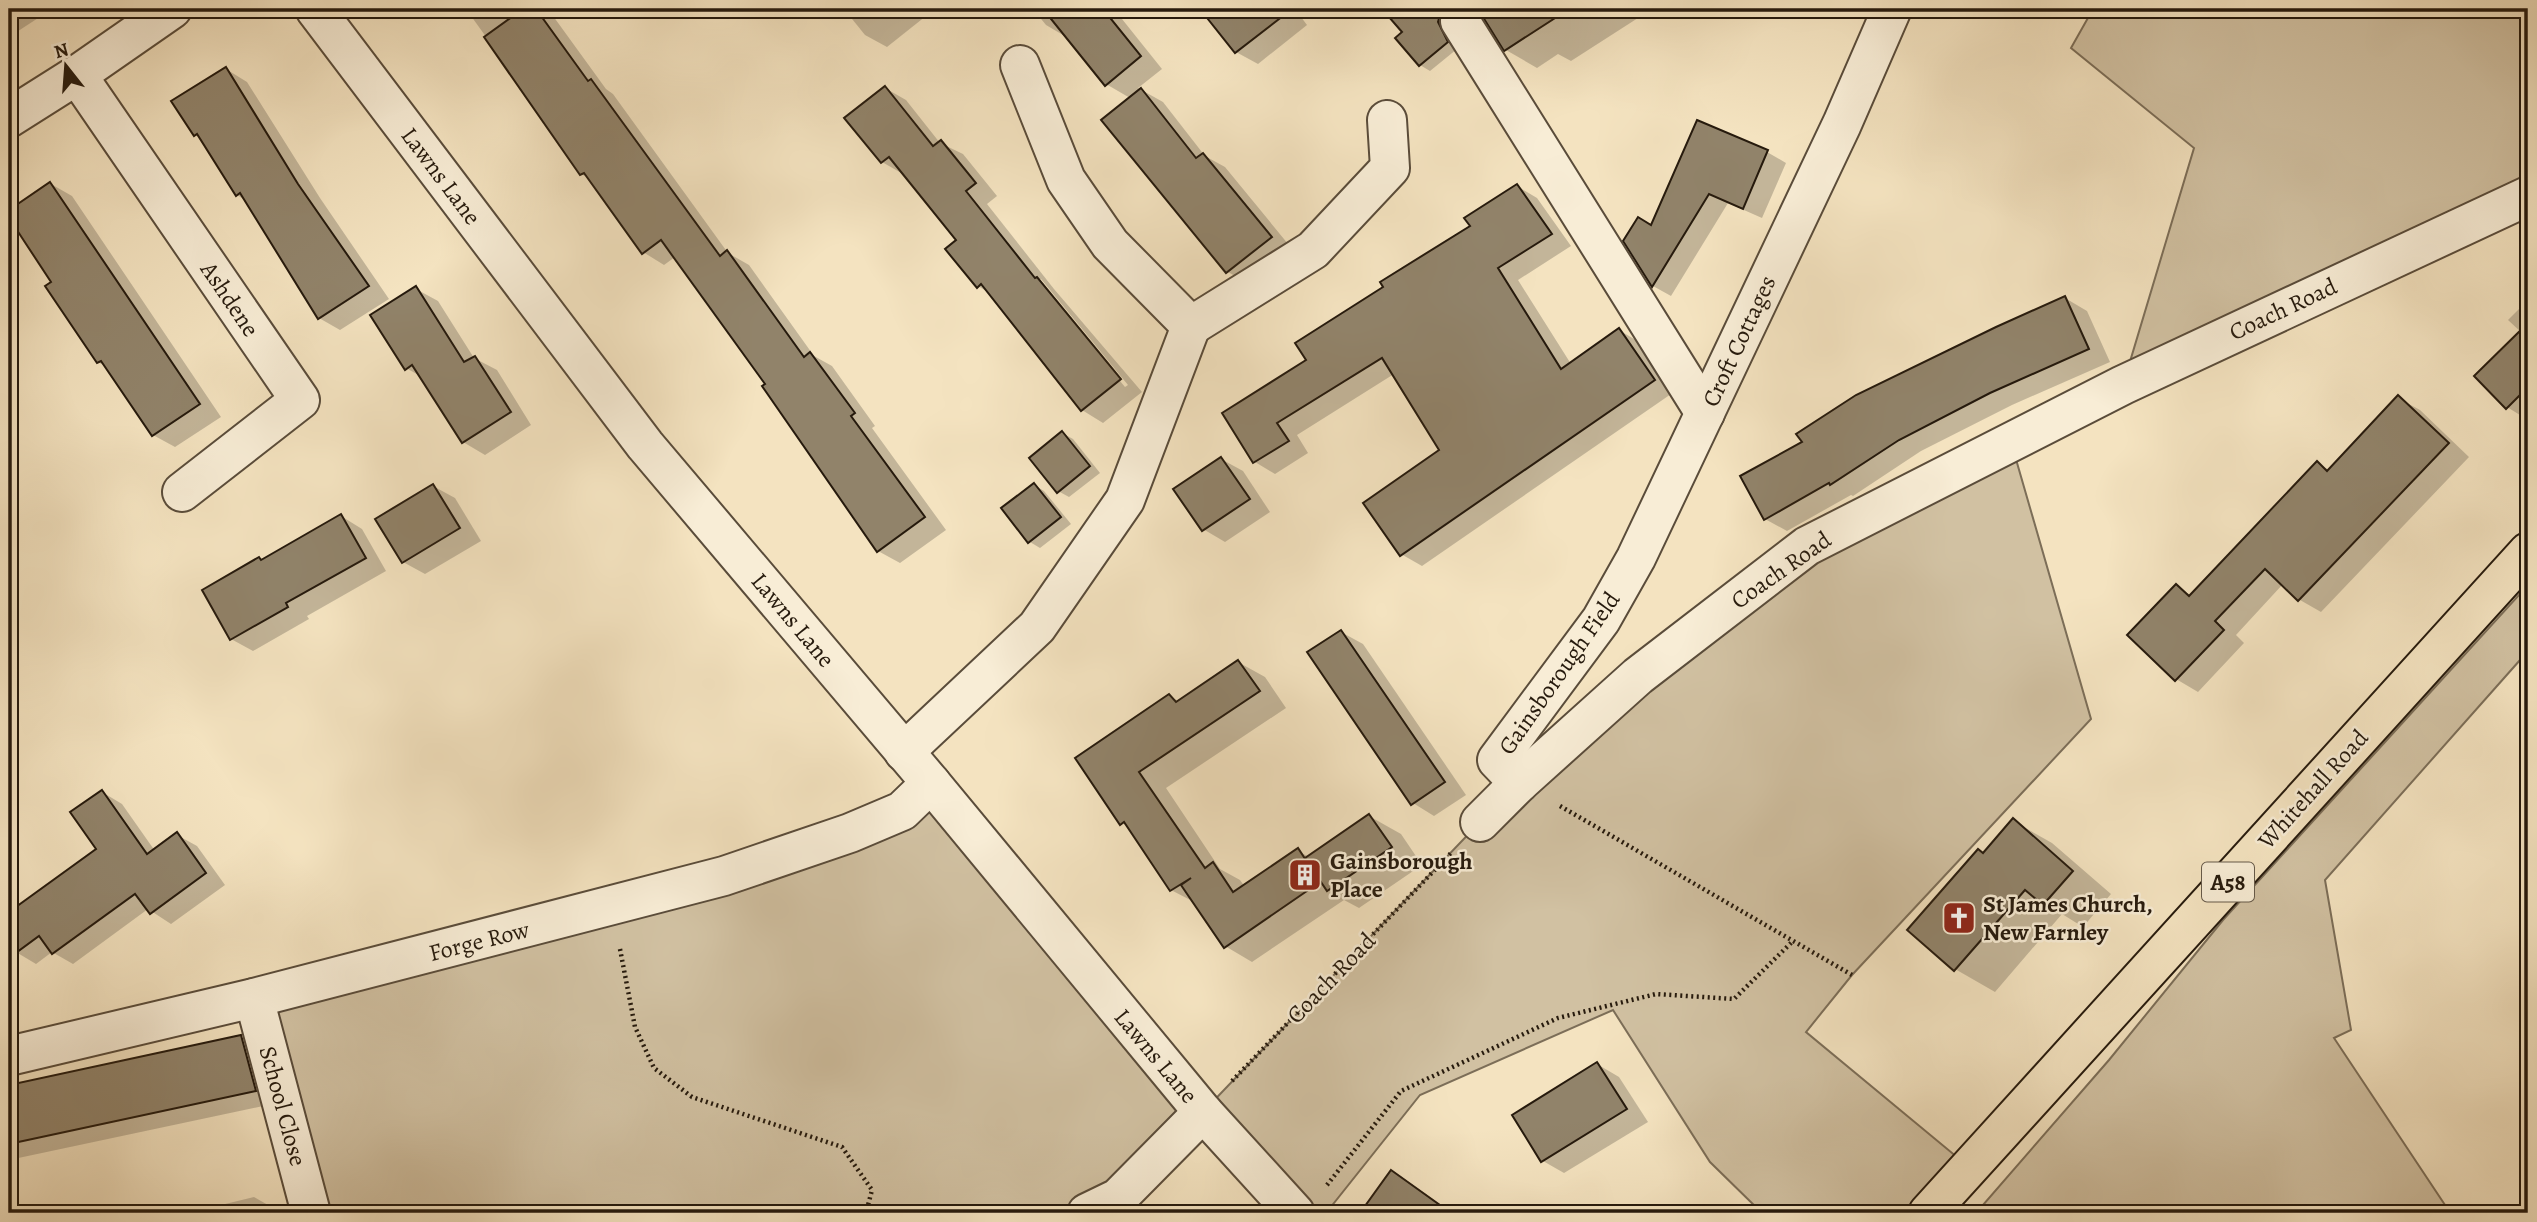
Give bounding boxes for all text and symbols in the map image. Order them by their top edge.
north arrow [32,32,102,102]
text: N [51,36,72,65]
street label: Lawns Lane [394,121,488,231]
street label: Ashdene [193,254,267,343]
street label: Croft Cottages [1695,270,1783,412]
street label: Coach Road [2224,270,2342,348]
street label: Coach Road [1725,524,1838,616]
street label: Lawns Lane [744,566,842,674]
street label: Gainsborough Field [1491,585,1627,761]
street label: Whitehall Road [2250,722,2375,856]
place label: Gainsborough Place [1330,845,1472,905]
building icon: Gainsborough Place [1286,856,1324,894]
road number: A58 [2202,862,2254,902]
place label: St James Church, New Farnley [1983,888,2153,948]
church icon: St James Church, New Farnley [1940,899,1978,937]
street label: Forge Row [425,913,533,969]
street label: Coach Road [1279,925,1383,1031]
street label: Lawns Lane [1107,1002,1205,1110]
street label: School Close [252,1042,314,1170]

